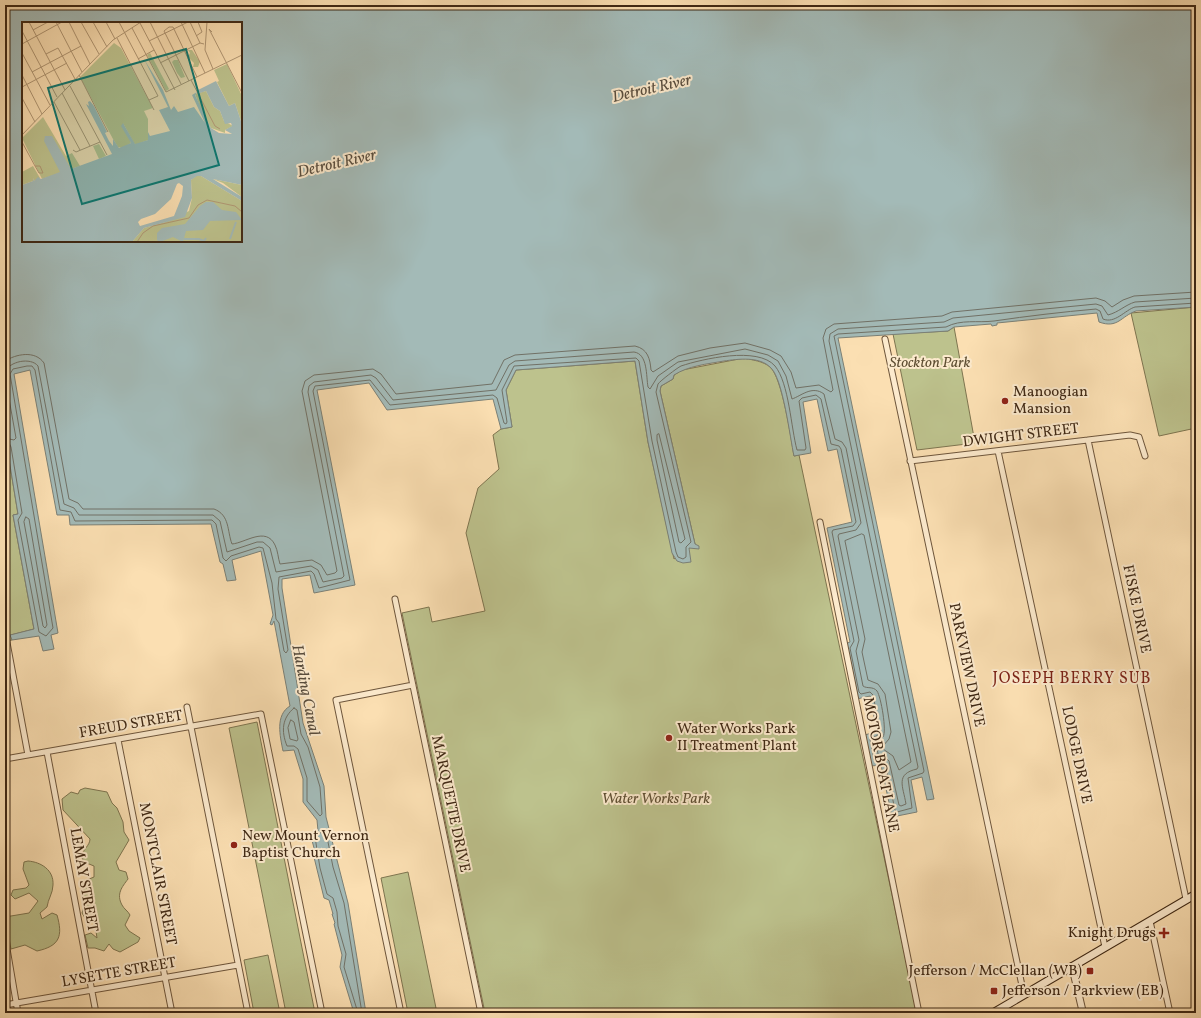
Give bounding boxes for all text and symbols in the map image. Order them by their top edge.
inset map [22,22,242,242]
water label: Detroit River [610,69,695,109]
water label: Detroit River [295,144,380,184]
park label: Stockton Park [889,353,971,374]
place label: Manoogian Mansion [1013,382,1088,420]
marker: Manoogian Mansion [1000,396,1010,406]
street label: DWIGHT STREET [962,418,1081,454]
street label: FISKE DRIVE [1116,563,1156,655]
street label: PARKVIEW DRIVE [943,601,989,729]
water label: Harding Canal [285,643,325,737]
district label: JOSEPH BERRY SUB [992,668,1152,690]
street label: MOTOR BOAT LANE [857,695,903,835]
street label: LODGE DRIVE [1055,704,1097,806]
street label: FREUD STREET [78,706,185,744]
place label: Water Works Park II Treatment Plant [677,719,797,757]
marker: Water Works Park II Treatment Plant [664,733,674,743]
street label: MARQUETTE DRIVE [425,734,475,874]
park label: Water Works Park [602,789,710,810]
street label: MONTCLAIR STREET [133,801,181,947]
street label: LEMAY STREET [63,826,103,934]
place label: New Mount Vernon Baptist Church [242,826,369,864]
marker: New Mount Vernon Baptist Church [229,840,239,850]
place label: Knight Drugs [1068,923,1156,944]
marker: Knight Drugs [1159,928,1169,938]
street label: LYSETTE STREET [60,953,178,993]
place label: Jefferson / McClellan (WB) [908,961,1082,982]
marker: Jefferson / McClellan (WB) [1085,966,1095,976]
place label: Jefferson / Parkview (EB) [1002,981,1164,1002]
marker: Jefferson / Parkview (EB) [989,986,999,996]

